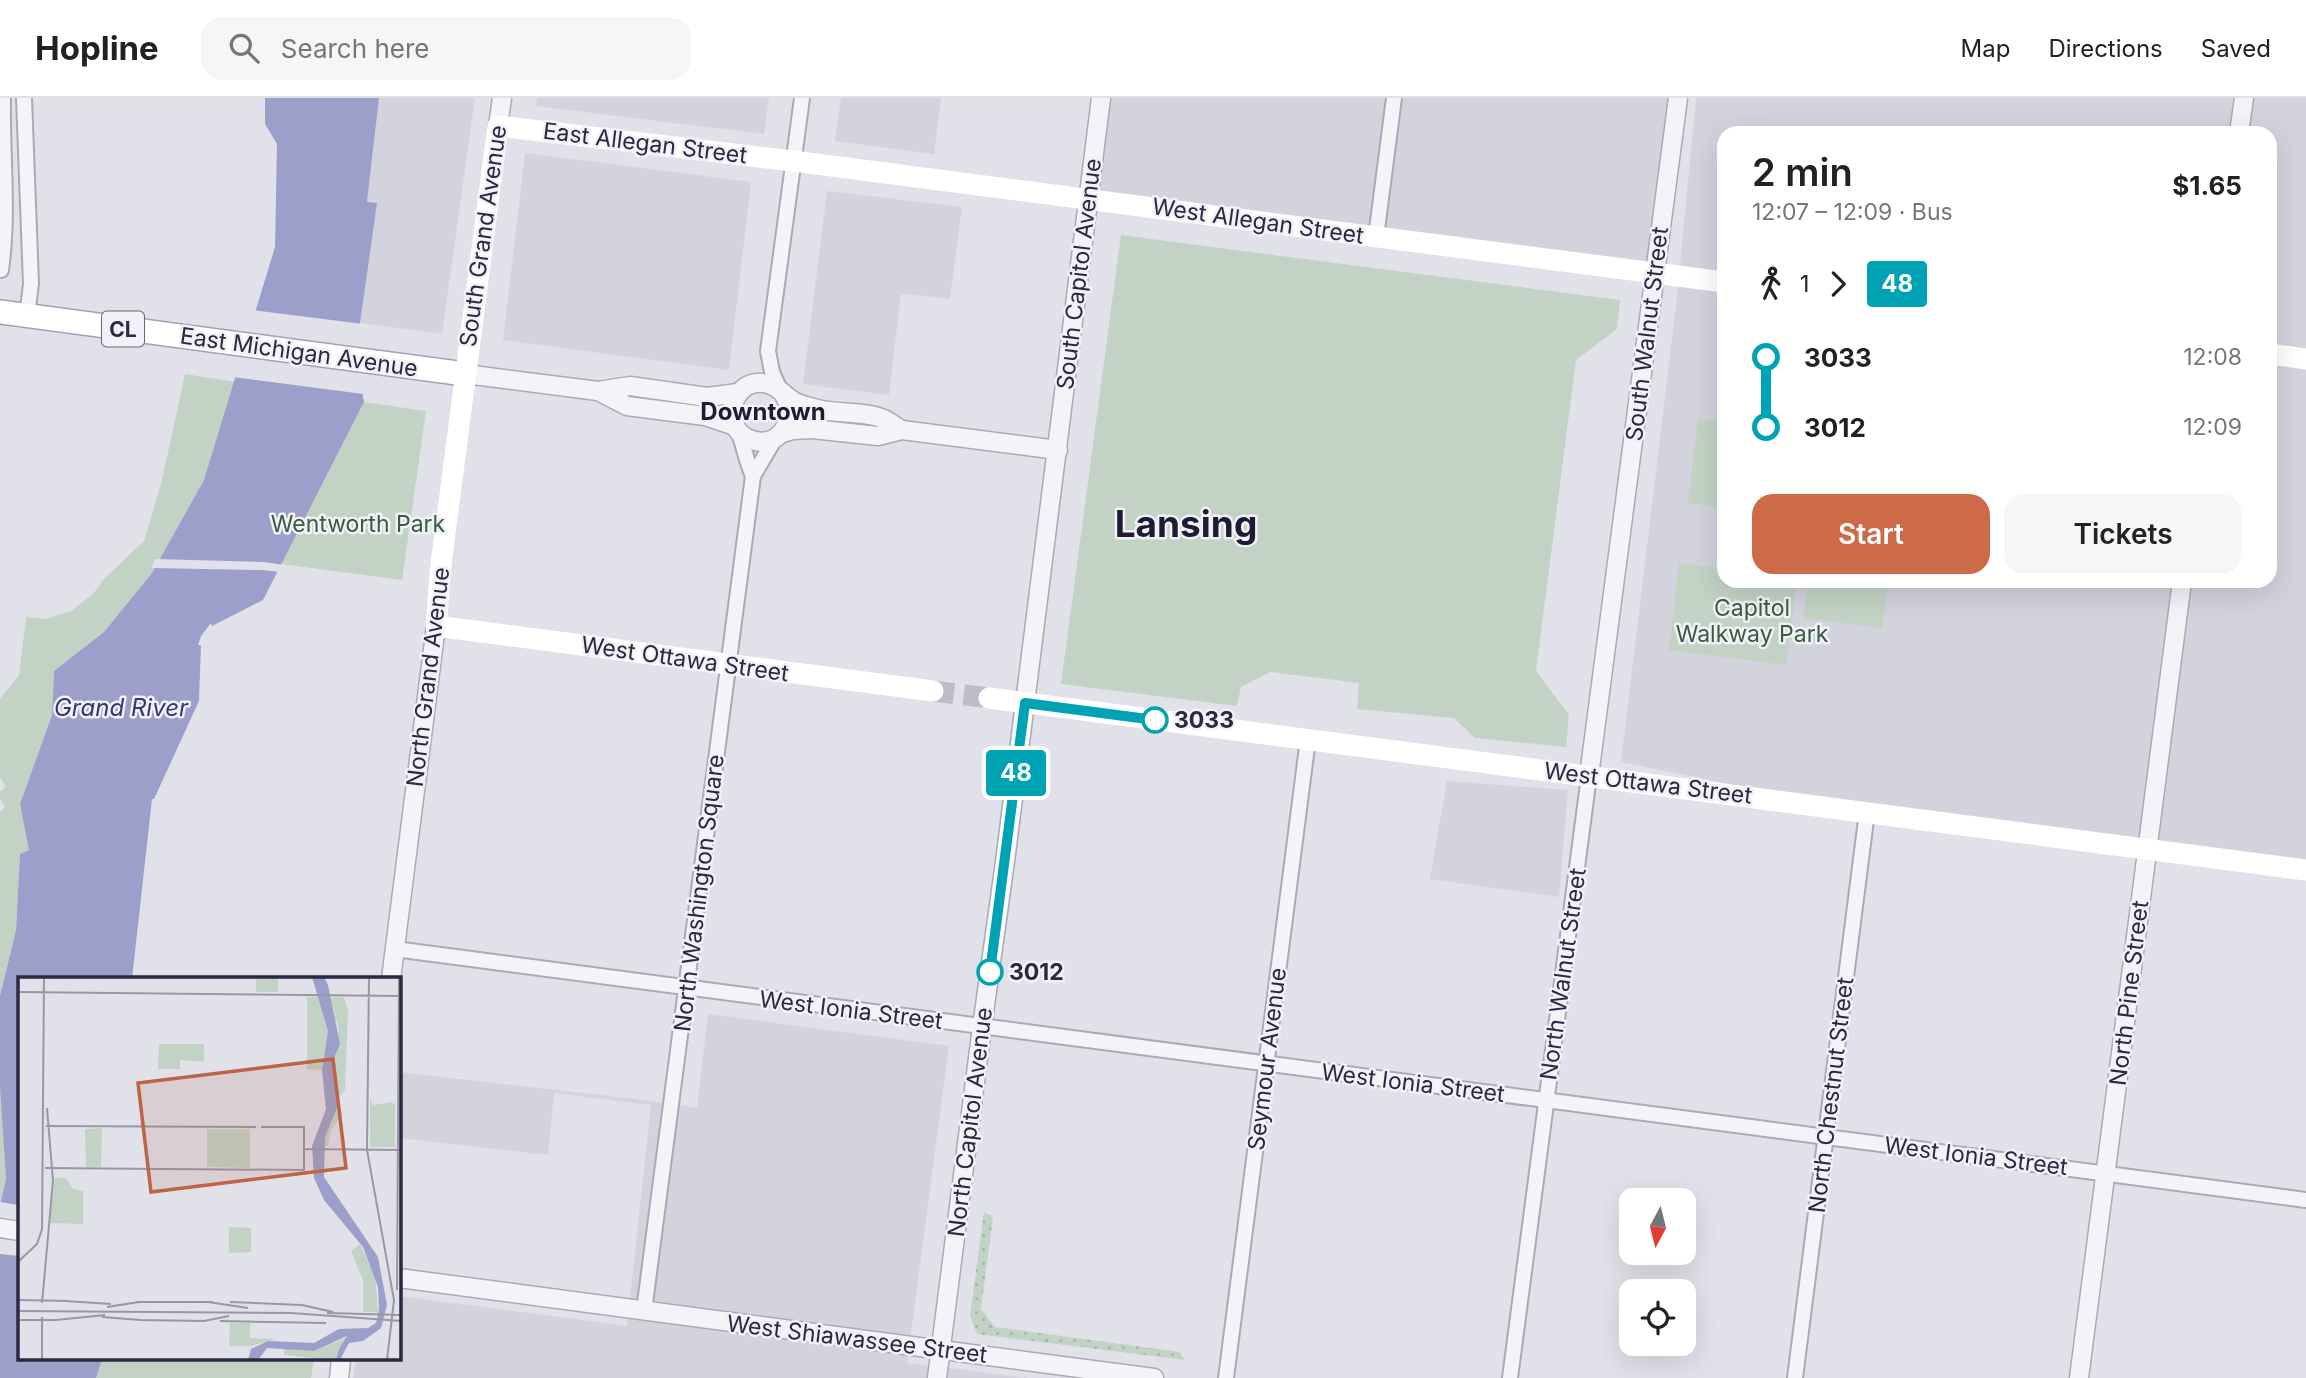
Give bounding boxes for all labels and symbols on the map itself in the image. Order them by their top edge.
street label: East Allegan Street [541,117,749,169]
street label: South Grand Avenue [454,123,512,349]
street label: South Capitol Avenue [1051,157,1107,391]
street label: West Allegan Street [1150,192,1366,250]
street label: South Walnut Street [1620,225,1674,443]
road number: CL [102,312,144,346]
street label: East Michigan Avenue [179,321,419,383]
district label: Downtown [700,397,826,426]
district label: Lansing [1115,501,1257,546]
park label: Wentworth Park [271,510,446,538]
street label: North Grand Avenue [401,565,455,789]
park label: Capitol Walkway Park [1676,594,1829,648]
street label: West Ottawa Street [579,631,791,687]
water label: Grand River [54,693,189,722]
place label: 3033 [1174,706,1234,734]
marker: 3033 [1142,707,1168,733]
line badge: 48 [984,750,1048,796]
street label: North Washington Square [668,753,730,1033]
street label: West Ottawa Street [1542,756,1754,810]
street label: North Walnut Street [1534,866,1592,1082]
street label: North Pine Street [2104,898,2154,1087]
place label: 3012 [1009,958,1064,986]
marker: 3012 [977,959,1003,985]
street label: Seymour Avenue [1242,966,1292,1152]
street label: North Chestnut Street [1803,975,1859,1214]
inset map [18,977,401,1360]
street label: West Ionia Street [758,985,945,1035]
street label: North Capitol Avenue [942,1006,998,1238]
street label: West Ionia Street [1320,1058,1507,1108]
street label: West Ionia Street [1883,1131,2070,1181]
north arrow [1619,1188,1696,1265]
street label: West Shiawassee Street [725,1309,989,1369]

